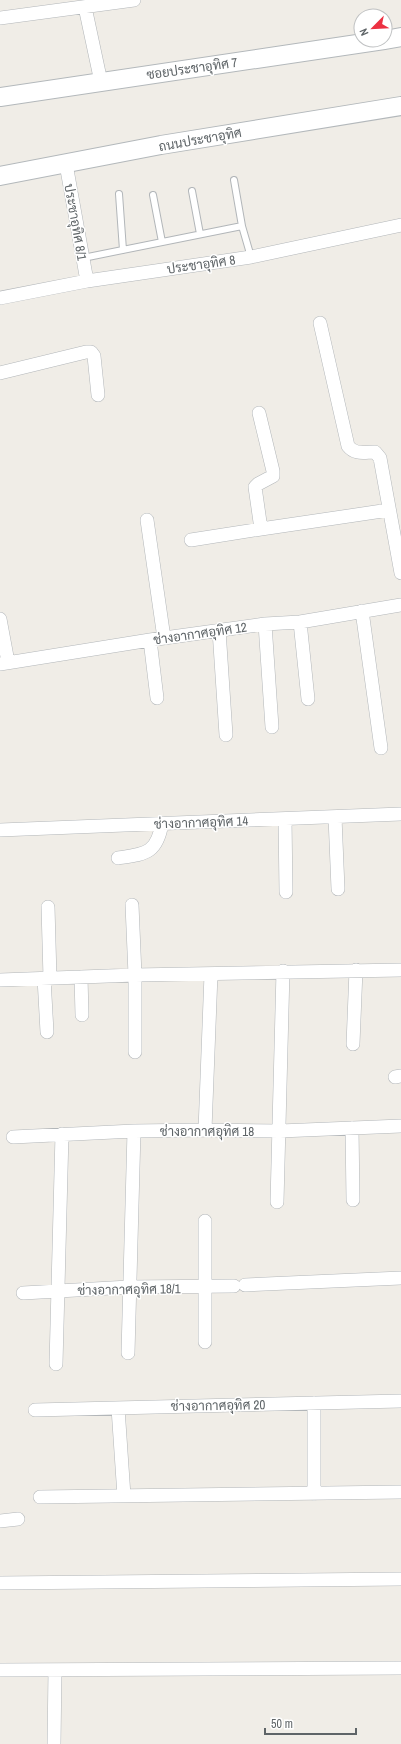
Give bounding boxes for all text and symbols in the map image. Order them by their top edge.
north arrow [353,8,393,48]
text: N [356,26,372,38]
street label: ซอยประชาอุทิศ 7 [145,54,239,84]
street label: ถนนประชาอุทิศ [157,124,243,156]
street label: ประชาอุทิศ 8/1 [59,182,91,262]
street label: ประชาอุทิศ 8 [166,251,237,279]
street label: ช่างอากาศอุทิศ 12 [152,618,248,649]
street label: ช่างอากาศอุทิศ 14 [154,812,249,834]
street label: ช่างอากาศอุทิศ 18 [160,1123,254,1141]
street label: ช่างอากาศอุทิศ 18/1 [77,1280,181,1300]
street label: ช่างอากาศอุทิศ 20 [171,1396,265,1416]
scale bar [265,1710,356,1736]
text: 50 m [271,1716,293,1732]

